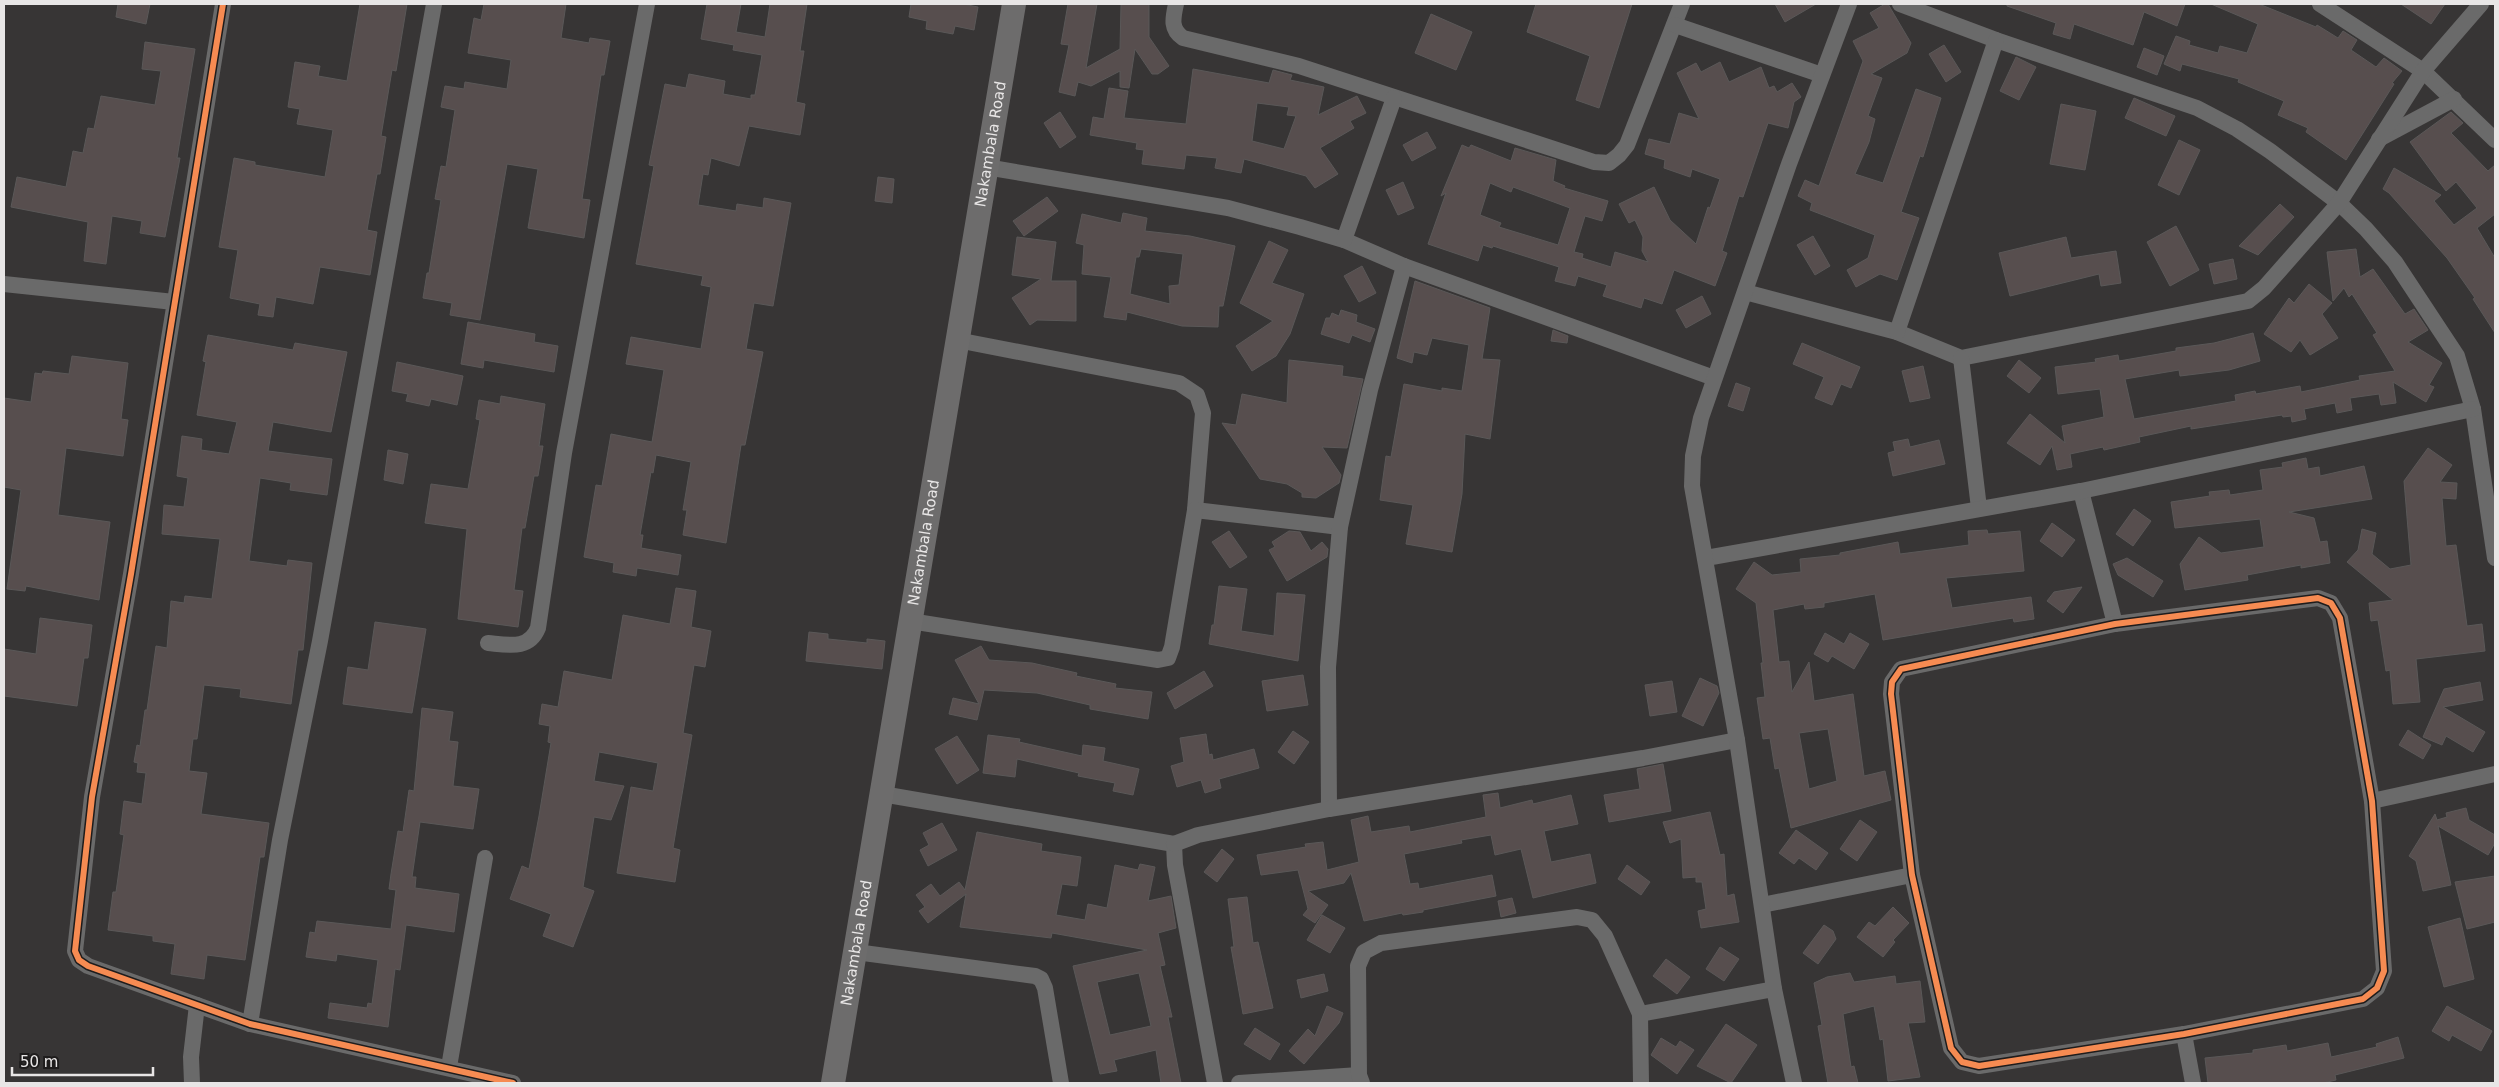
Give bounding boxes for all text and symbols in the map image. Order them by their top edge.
street label: Nakambala Road [971,80,1010,208]
street label: Nakambala Road [904,478,943,607]
street label: Nakambala Road [837,879,876,1007]
scale bar [12,1044,154,1076]
text: 50 m [20,1053,58,1071]

